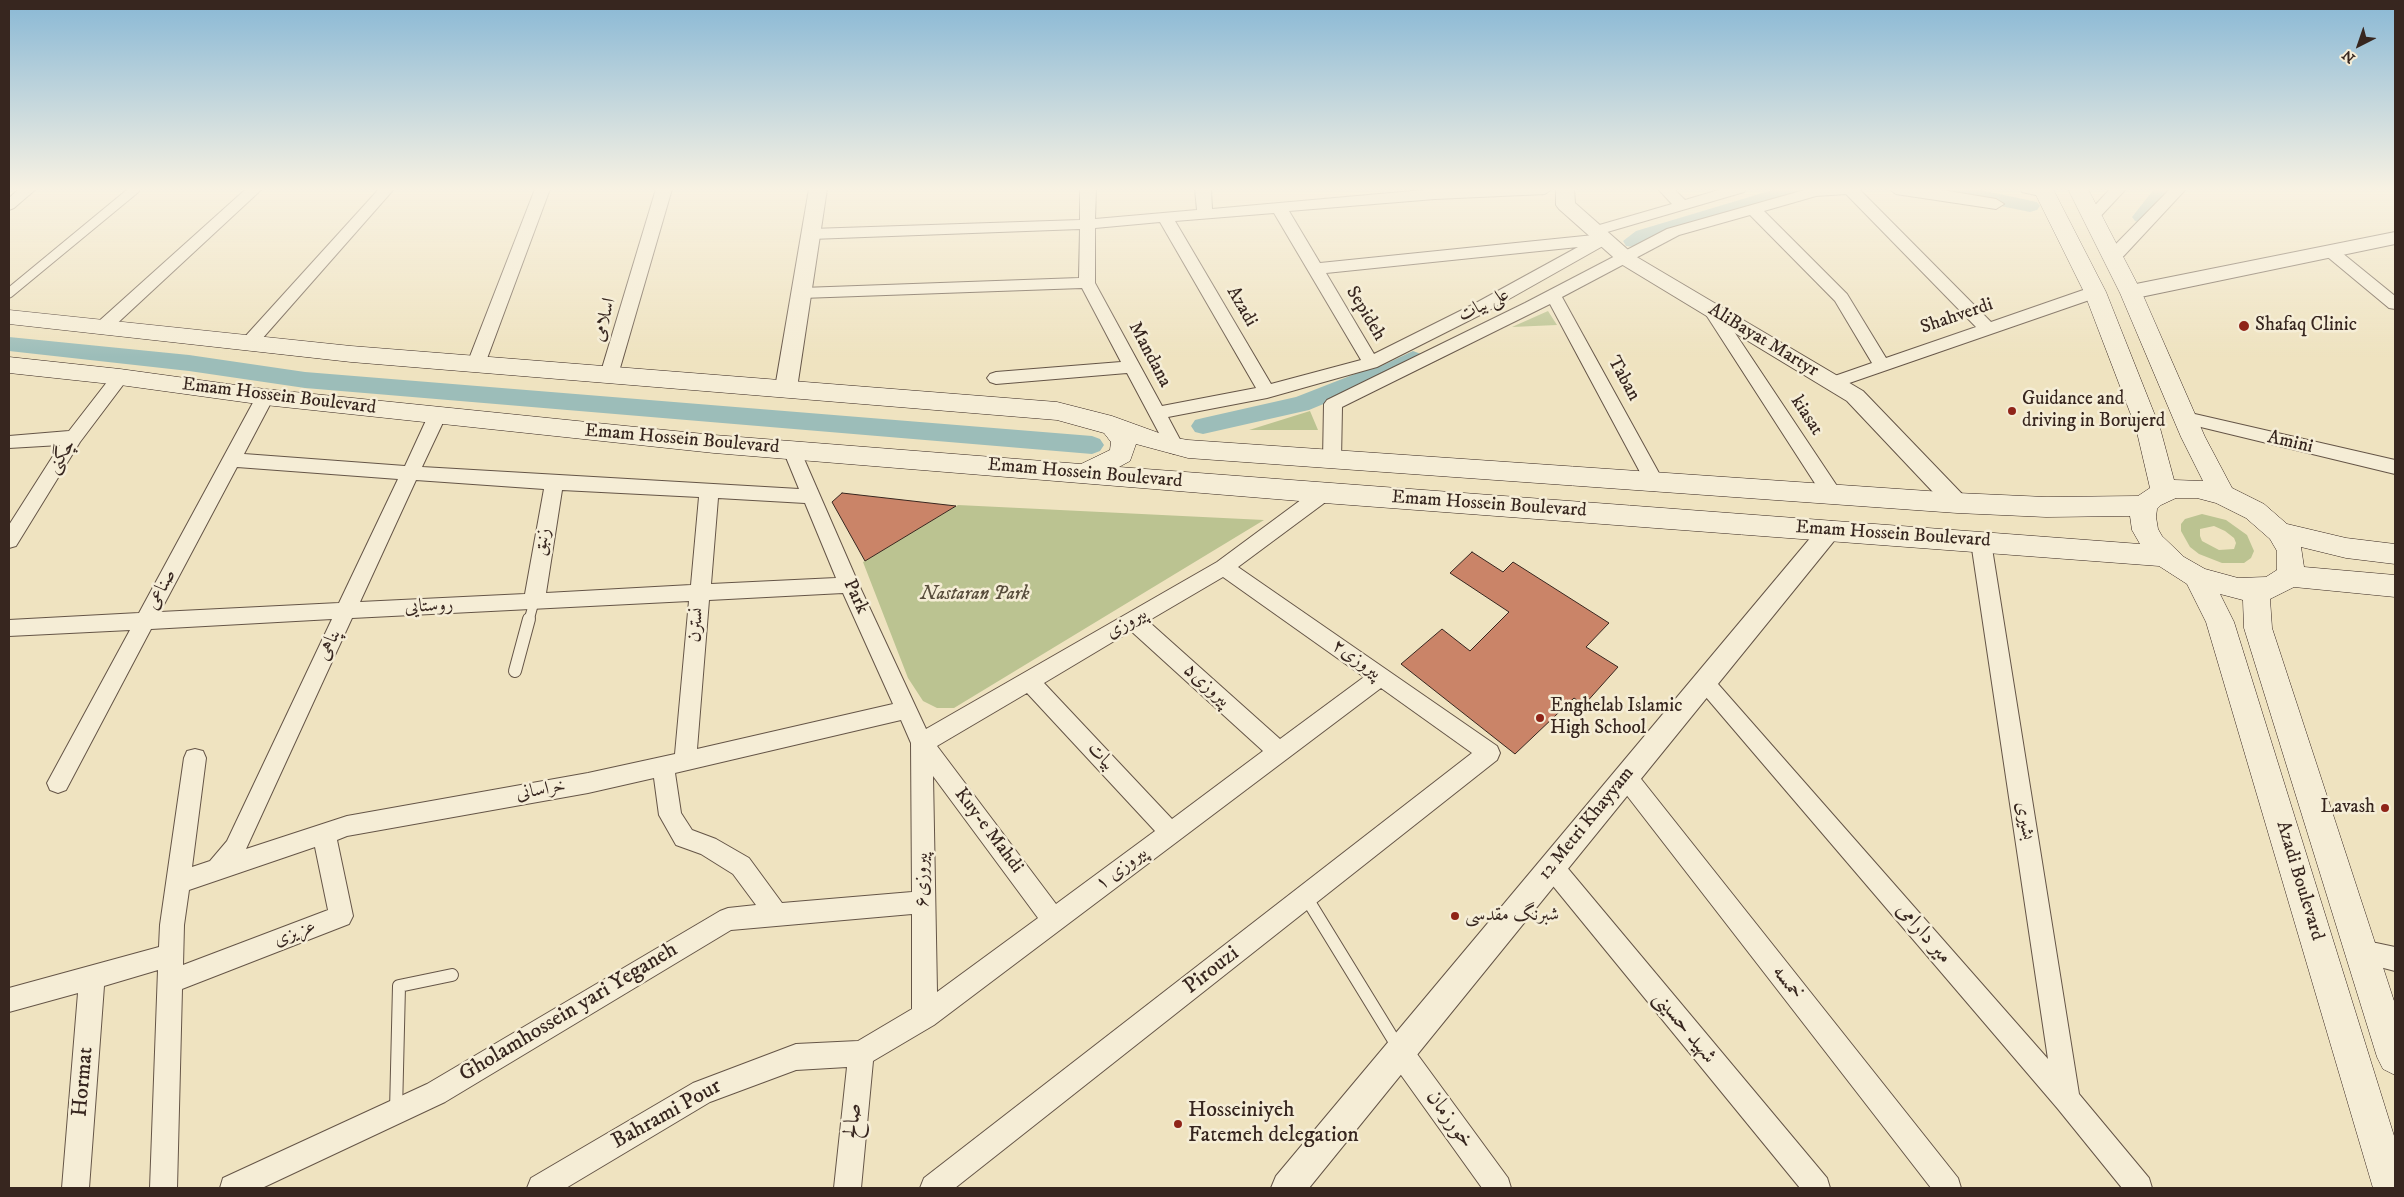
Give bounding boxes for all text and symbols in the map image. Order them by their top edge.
north arrow [2334,20,2384,70]
text: N [2339,46,2359,67]
street label: Azadi [1220,283,1262,331]
street label: Sepideh [1340,283,1390,345]
street label: علی بیات [1455,284,1513,328]
street label: Shahverdi [1918,294,1996,340]
street label: اسلامی [588,296,622,344]
street label: AliBayat Martyr [1704,299,1822,383]
place label: Shafaq Clinic [2255,315,2357,337]
street label: Mandana [1122,318,1176,392]
marker: Shafaq Clinic [2237,319,2251,333]
street label: Taban [1601,353,1645,405]
street label: Emam Hossein Boulevard [181,374,377,420]
place label: Guidance and driving in Borujerd [2022,389,2165,433]
street label: kiasat [1785,392,1827,440]
marker: Guidance and driving in Borujerd [2006,405,2018,417]
street label: Emam Hossein Boulevard [584,420,780,460]
street label: Amini [2265,427,2315,459]
street label: چگنی [42,435,82,479]
street label: Emam Hossein Boulevard [987,454,1183,494]
street label: Emam Hossein Boulevard [1391,487,1587,523]
street label: Emam Hossein Boulevard [1795,517,1991,553]
street label: زنبق [529,526,557,558]
street label: صناعی [142,566,182,614]
street label: Park [837,576,873,618]
park label: Nastaran Park [920,584,1030,606]
street label: روستایی [404,594,454,620]
street label: پیروزی [1102,603,1152,645]
street label: نسترن [684,607,710,643]
street label: پناهی [313,625,347,665]
street label: پیروزی۲ [1327,635,1385,685]
street label: پیروزی۵ [1178,659,1234,713]
place label: Enghelab Islamic High School [1550,696,1682,740]
marker: Enghelab Islamic High School [1534,712,1546,724]
street label: بیات [1081,738,1119,776]
street label: 12 Metri Khayyam [1534,763,1640,885]
street label: خراسانی [514,775,568,807]
street label: Kuy-e Mahdi [949,784,1027,878]
place label: Lavash [2321,797,2375,819]
street label: بشیری [2010,800,2038,842]
marker: Lavash [2379,802,2391,814]
street label: Azadi Boulevard [2270,819,2328,943]
street label: پیروزی ۱ [1092,842,1152,896]
street label: پیروزی۶ [912,853,934,907]
street label: میر دارامی [1889,898,1957,970]
place label: شبرنگ مقدسی [1465,905,1559,927]
marker: شبرنگ مقدسی [1449,910,1461,922]
street label: عزیزی [271,916,319,952]
street label: Gholamhossein yari Yeganeh [455,937,683,1089]
street label: Pirouzi [1179,941,1245,1001]
street label: خمسه [1765,960,1809,1006]
street label: شهید حسینی [1647,986,1721,1070]
street label: Hormat [68,1046,100,1118]
street label: Bahrami Pour [608,1074,726,1156]
street label: خورزمان [1419,1086,1479,1154]
place label: Hosseiniyeh Fatemeh delegation [1188,1098,1359,1150]
street label: صالح [839,1102,869,1140]
marker: Hosseiniyeh Fatemeh delegation [1172,1118,1184,1130]

